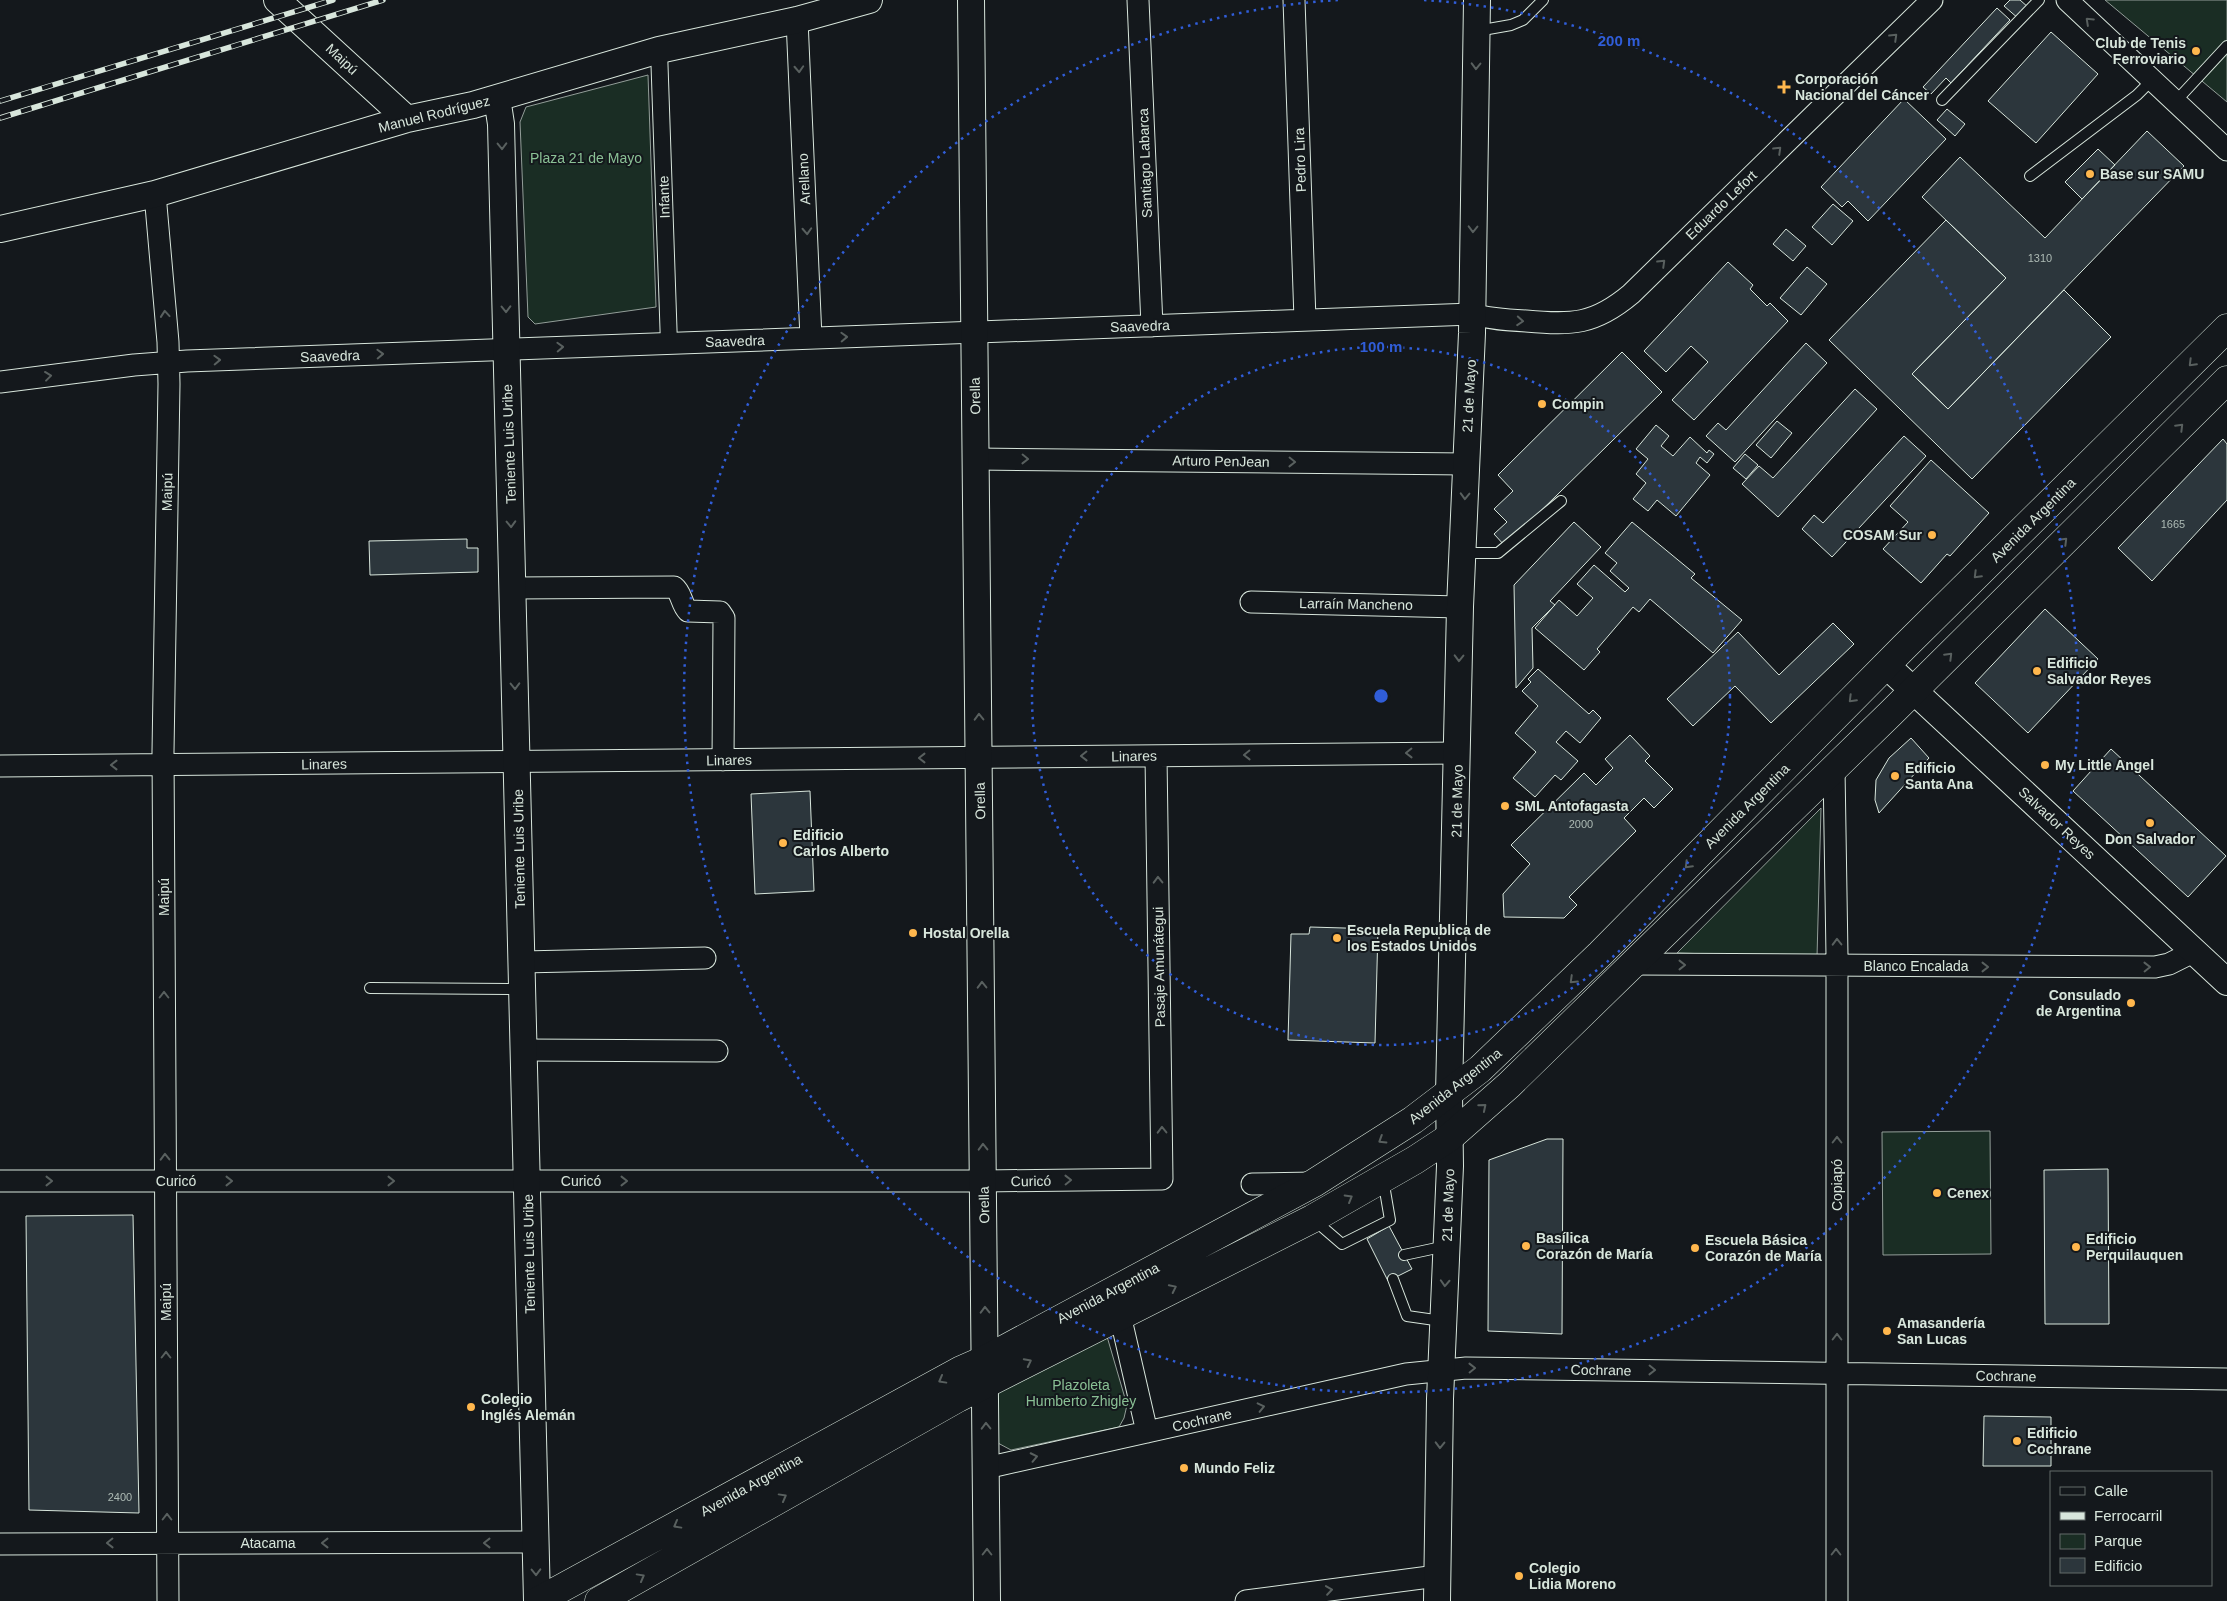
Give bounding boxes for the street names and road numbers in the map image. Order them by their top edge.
street label: Maipú [323,40,361,78]
street label: Manuel Rodríguez [377,92,491,136]
street label: Santiago Labarca [1135,108,1155,218]
street label: Pedro Lira [1291,127,1309,193]
street label: Arellano [795,153,813,205]
street label: Eduardo Lefort [1682,167,1760,243]
street label: Infante [655,175,673,219]
street label: Saavedra [1110,317,1170,335]
street label: Saavedra [705,332,765,350]
street label: Saavedra [300,347,360,365]
street label: 21 de Mayo [1459,359,1479,433]
street label: Orella [967,377,983,415]
street label: Teniente Luis Uribe [499,384,519,504]
street label: Arturo PenJean [1172,452,1270,470]
street label: Maipú [159,473,175,511]
street label: Avenida Argentina [1987,474,2079,566]
street label: Larraín Mancheno [1299,595,1413,613]
street label: Linares [1111,748,1157,764]
street label: Linares [706,752,752,768]
street label: Linares [301,756,347,772]
street label: Avenida Argentina [1701,760,1793,852]
street label: 21 de Mayo [1448,764,1466,838]
street label: Orella [972,782,988,820]
street label: Salvador Reyes [2015,783,2099,863]
street label: Teniente Luis Uribe [510,789,528,909]
street label: Maipú [156,878,172,916]
street label: Pasaje Amunátegui [1150,907,1168,1027]
street label: Blanco Encalada [1863,958,1969,974]
street label: Avenida Argentina [1405,1045,1505,1127]
street label: Copiapó [1829,1159,1845,1211]
street label: 21 de Mayo [1439,1168,1457,1242]
street label: Curicó [156,1173,196,1189]
street label: Curicó [561,1173,601,1189]
street label: Curicó [1011,1173,1052,1189]
street label: Orella [976,1186,992,1224]
street label: Teniente Luis Uribe [520,1194,538,1314]
street label: Avenida Argentina [1054,1259,1162,1327]
street label: Maipú [158,1283,174,1321]
street label: Cochrane [1571,1361,1632,1379]
street label: Cochrane [1976,1367,2037,1385]
street label: Cochrane [1171,1405,1234,1435]
street label: Avenida Argentina [698,1450,805,1519]
street label: Atacama [240,1535,296,1551]

